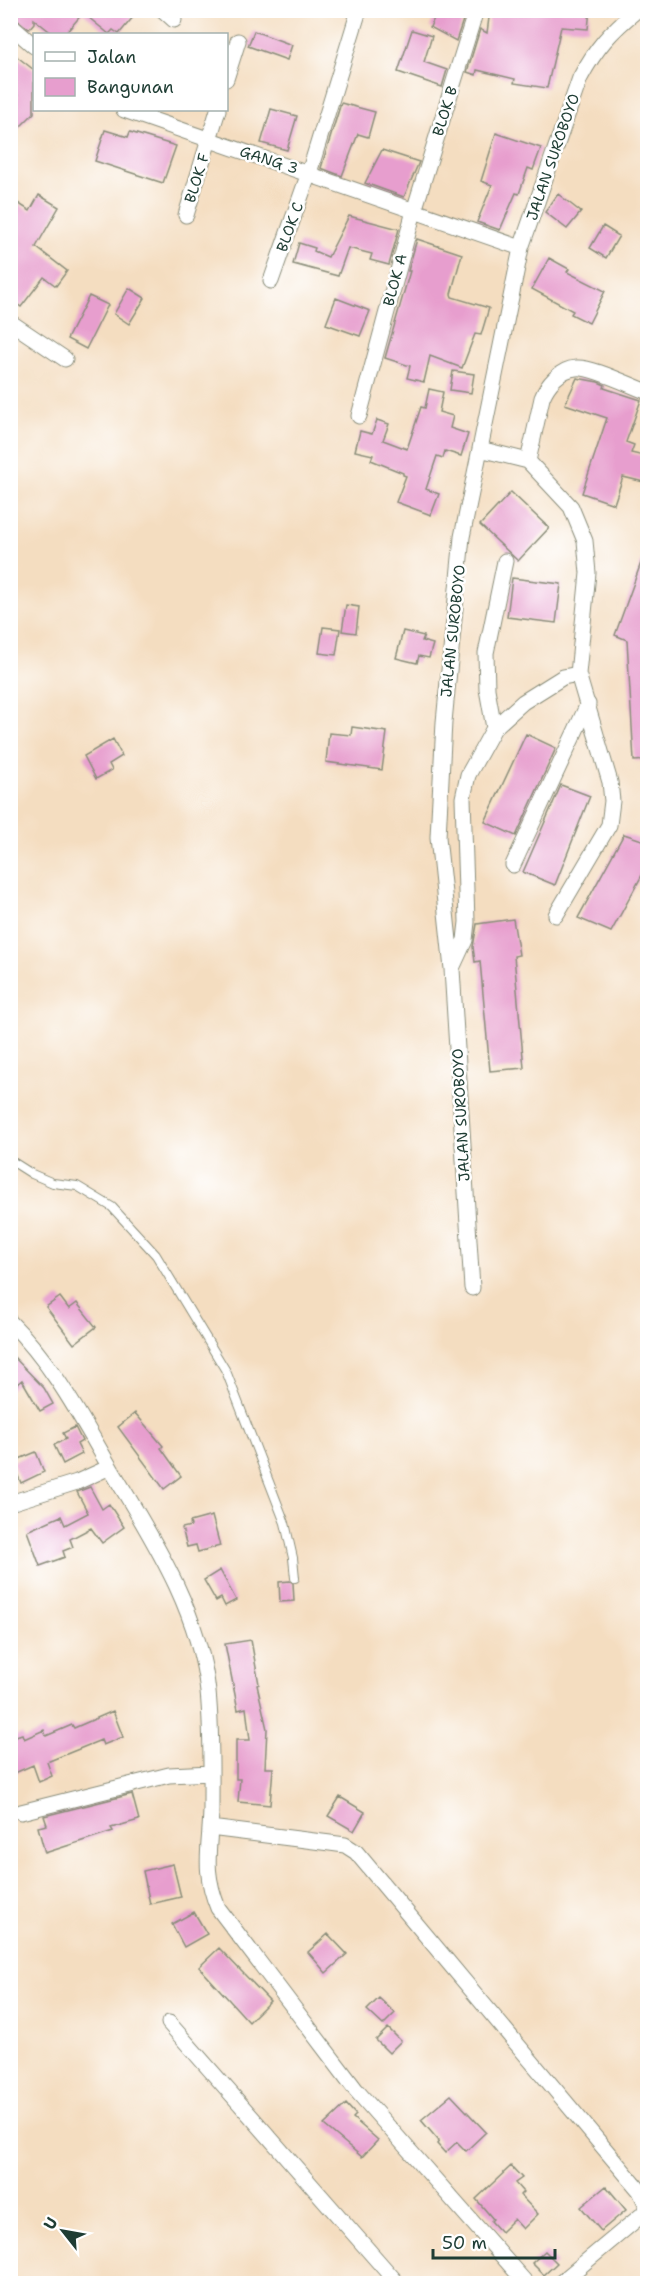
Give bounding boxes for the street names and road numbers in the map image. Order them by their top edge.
street label: BLOK B [428,83,462,138]
street label: JALAN SUROBOYO [522,91,584,223]
street label: GANG 3 [237,141,301,179]
street label: BLOK F [180,151,214,205]
street label: BLOK C [272,199,308,255]
street label: BLOK A [378,252,412,308]
street label: JALAN SUROBOYO [436,564,470,698]
street label: JALAN SUROBOYO [448,1048,474,1182]

